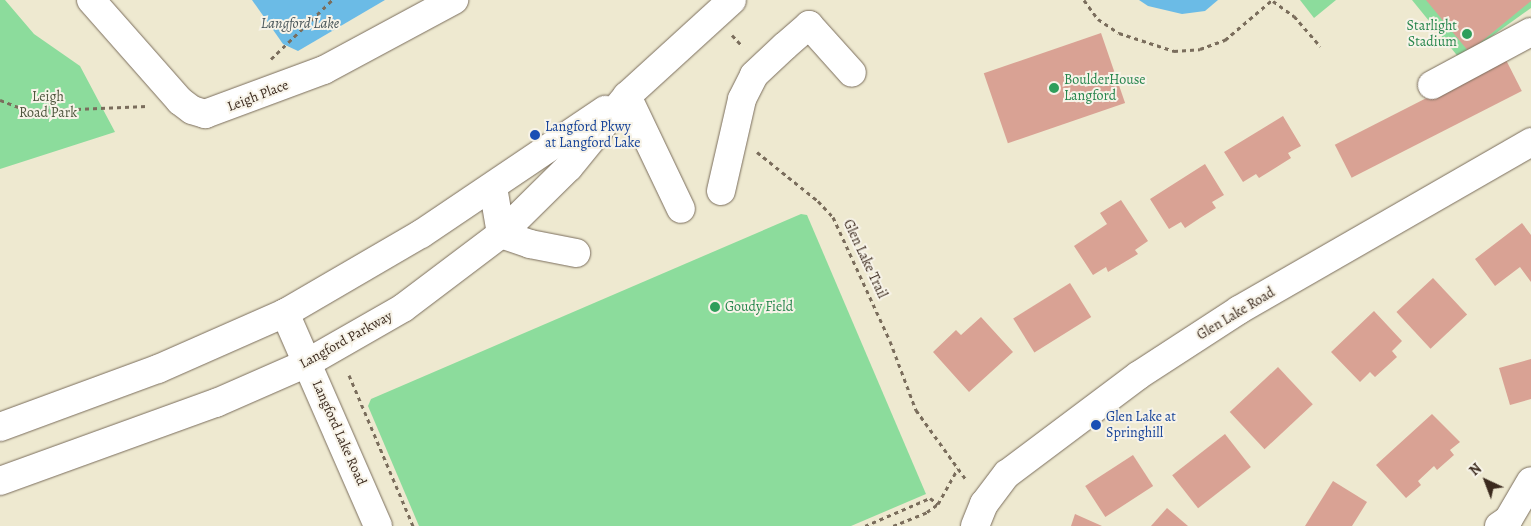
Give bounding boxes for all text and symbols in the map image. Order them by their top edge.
water label: Langford Lake [261,15,339,33]
place label: Starlight Stadium [1407,18,1457,50]
marker: Starlight Stadium [1461,28,1473,40]
place label: BoulderHouse Langford [1064,72,1146,104]
street label: Leigh Place [225,77,291,115]
marker: BoulderHouse Langford [1048,82,1060,94]
park label: Leigh Road Park [19,89,77,121]
place label: Langford Pkwy at Langford Lake [545,119,641,152]
marker: Langford Pkwy at Langford Lake [529,129,541,141]
street label: Glen Lake Trail [839,217,891,301]
street label: Glen Lake Road [1194,284,1278,344]
place label: Goudy Field [725,299,793,315]
marker: Goudy Field [709,301,721,313]
street label: Langford Parkway [297,308,395,372]
street label: Langford Lake Road [308,378,370,488]
place label: Glen Lake at Springhill [1106,409,1176,442]
marker: Glen Lake at Springhill [1090,419,1102,431]
north arrow [1461,456,1511,506]
text: N [1465,459,1486,480]

